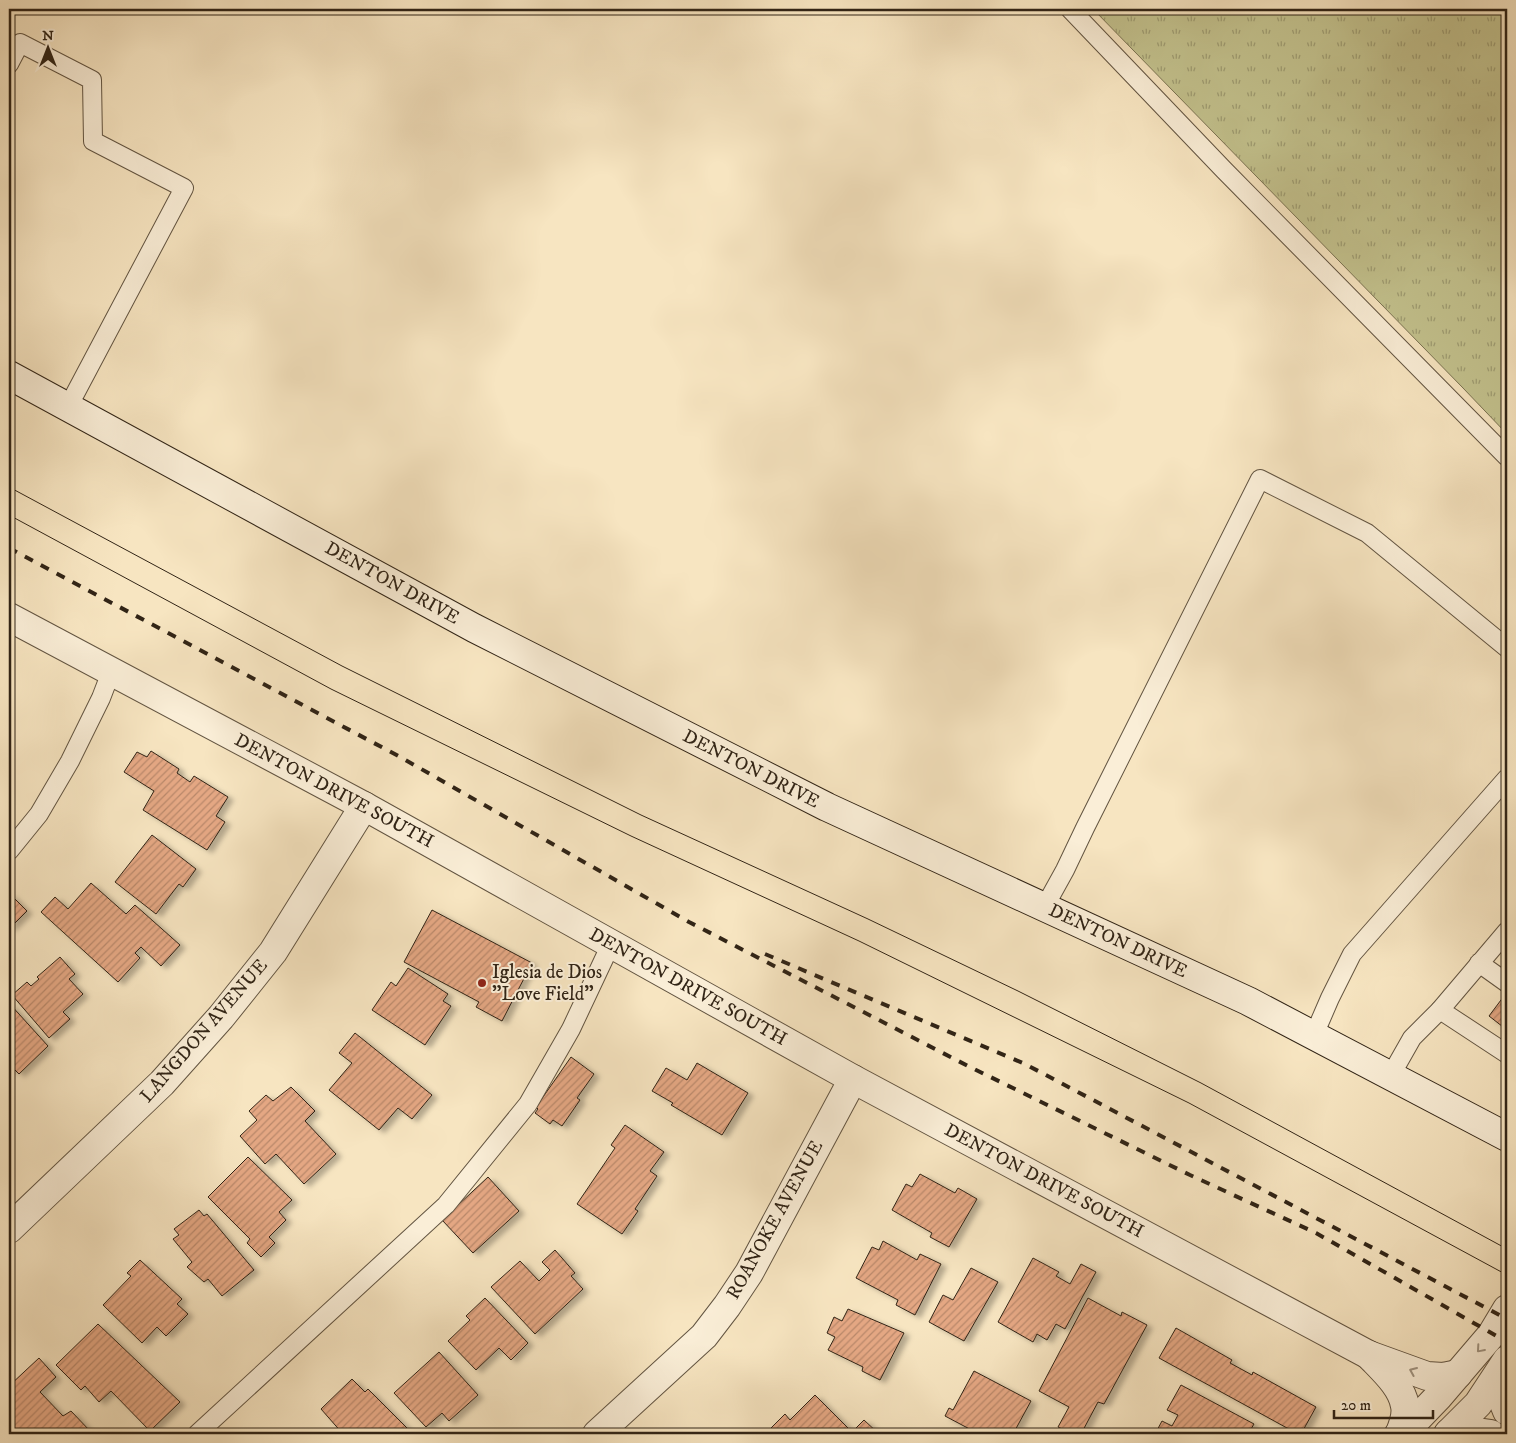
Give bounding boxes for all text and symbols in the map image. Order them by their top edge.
north arrow [22,22,72,72]
text: N [42,27,54,45]
street label: DENTON DRIVE [321,537,463,629]
street label: DENTON DRIVE [679,725,823,813]
street label: DENTON DRIVE SOUTH [230,729,438,853]
street label: DENTON DRIVE [1045,899,1191,983]
street label: DENTON DRIVE SOUTH [585,923,791,1051]
street label: LANGDON AVENUE [135,955,273,1107]
place label: Iglesia de Dios "Love Field" [492,961,602,1006]
marker: Iglesia de Dios "Love Field" [476,977,488,989]
street label: DENTON DRIVE SOUTH [940,1119,1148,1243]
street label: ROANOKE AVENUE [722,1137,828,1303]
one-way arrow [1477,1343,1486,1352]
one-way arrow [1409,1366,1418,1377]
scale bar [1334,1388,1432,1420]
text: 20 m [1341,1396,1371,1415]

